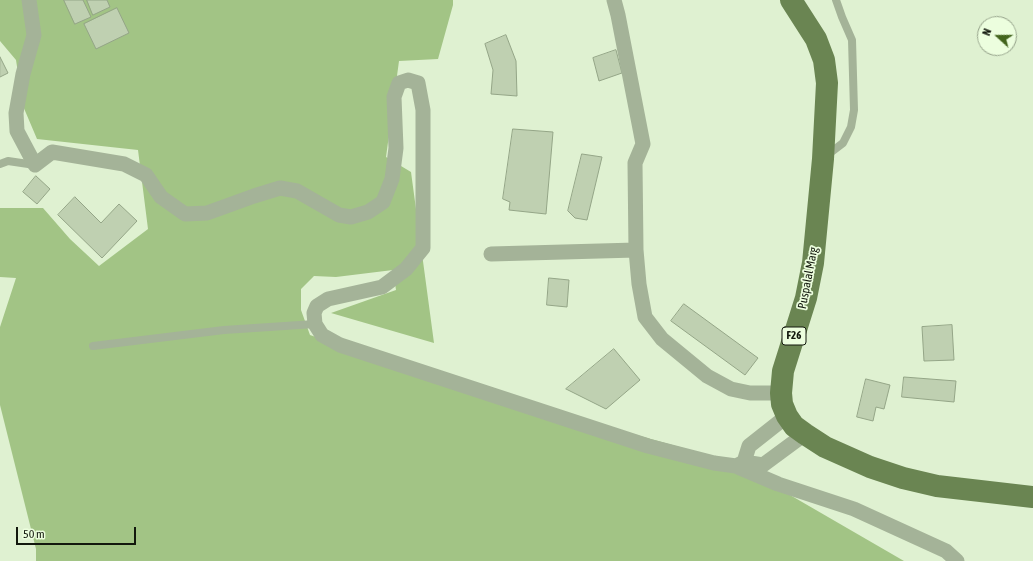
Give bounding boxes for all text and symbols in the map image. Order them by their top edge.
north arrow [977,16,1017,56]
text: N [980,27,993,37]
street label: Puspalal Marg [795,246,821,310]
road number: F26 [782,327,806,345]
scale bar [18,519,138,545]
text: 50 m [23,527,45,541]

